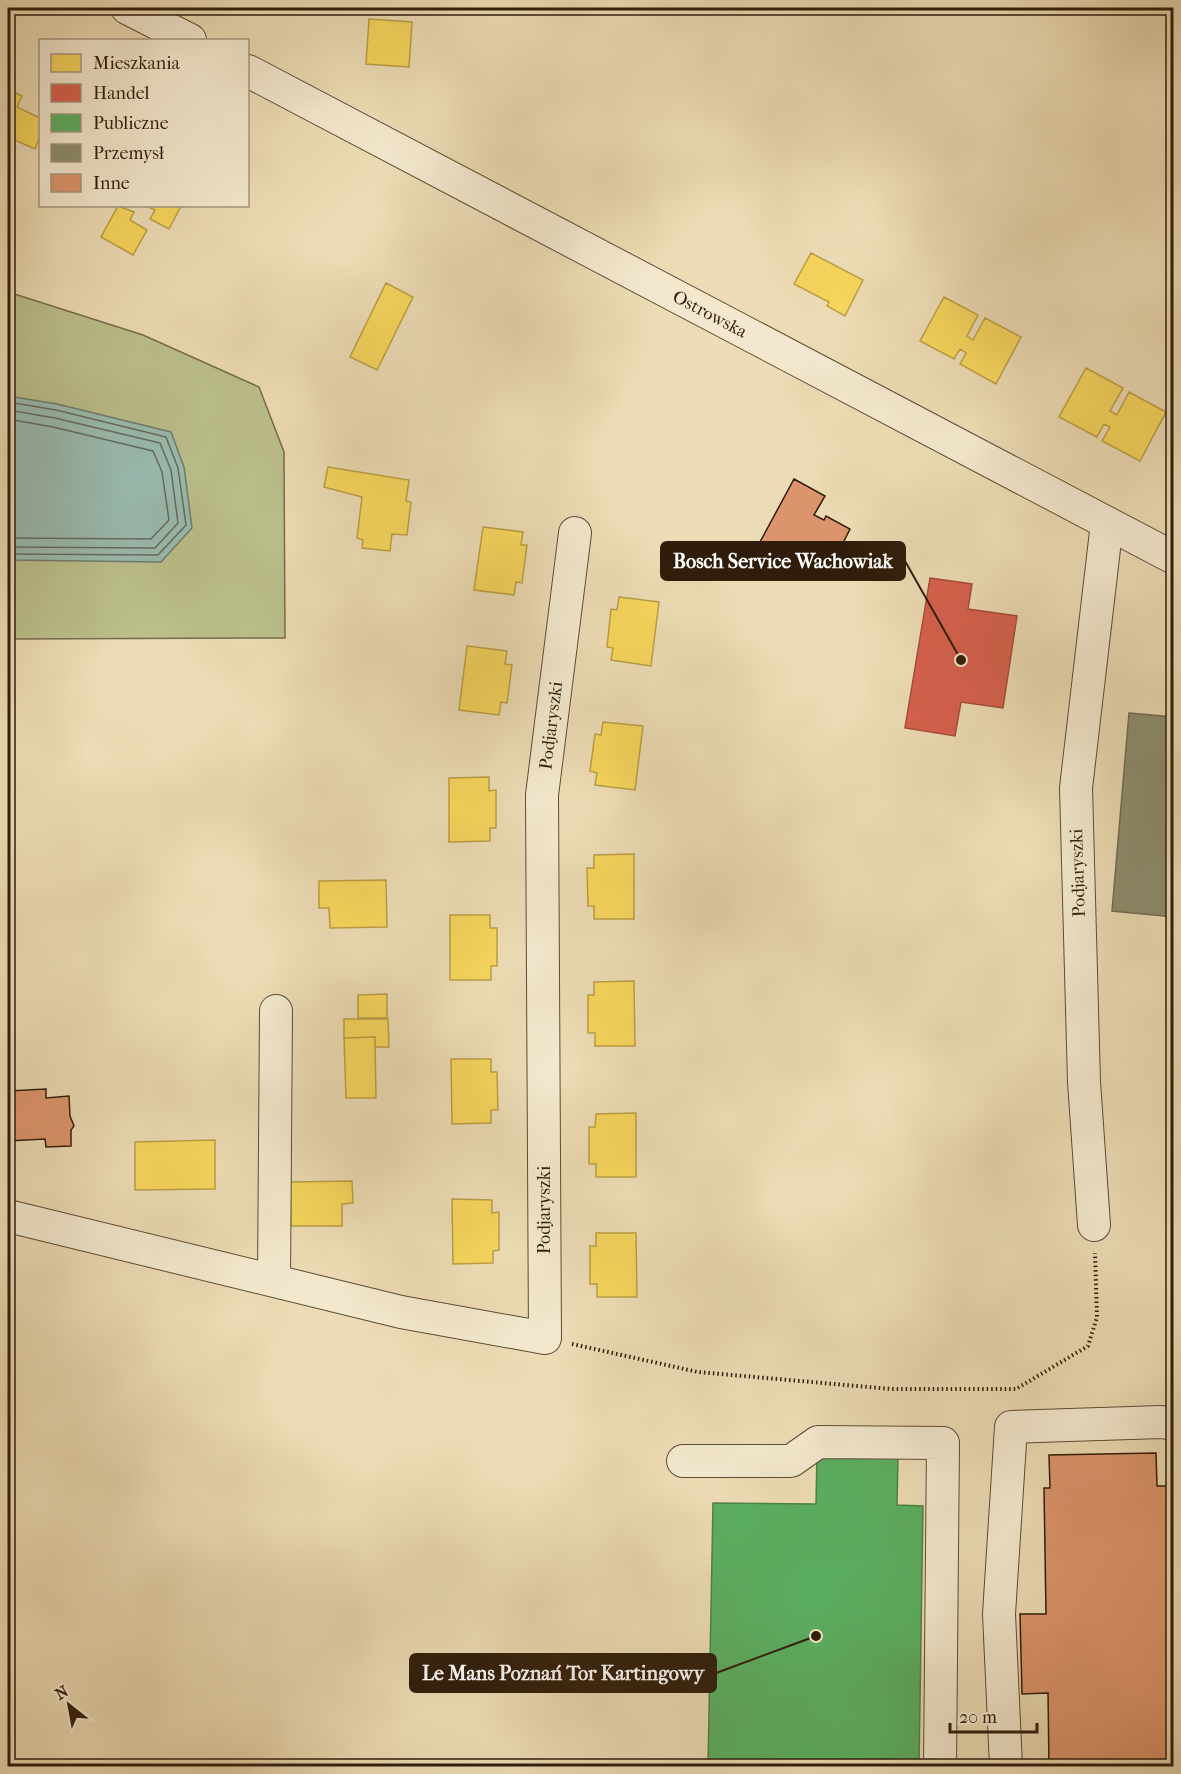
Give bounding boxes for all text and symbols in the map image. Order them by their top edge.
legend [39,39,249,207]
text: Mieszkania [93,53,180,74]
text: Handel [93,83,150,104]
text: Publiczne [93,113,169,134]
text: Przemysł [93,143,165,164]
text: Inne [93,173,130,194]
street label: Ostrowska [669,286,751,343]
callout: Bosch Service Wachowiak [661,542,905,580]
text: Bosch Service Wachowiak [673,550,894,573]
street label: Podjaryszki [535,679,567,771]
street label: Podjaryszki [1066,828,1090,918]
street label: Podjaryszki [534,1165,555,1254]
callout: Le Mans Poznań Tor Kartingowy [410,1654,716,1692]
text: Le Mans Poznań Tor Kartingowy [422,1662,705,1685]
north arrow [39,1675,99,1735]
text: N [51,1681,72,1704]
scale bar [950,1696,1037,1734]
text: 20 m [959,1707,997,1728]

